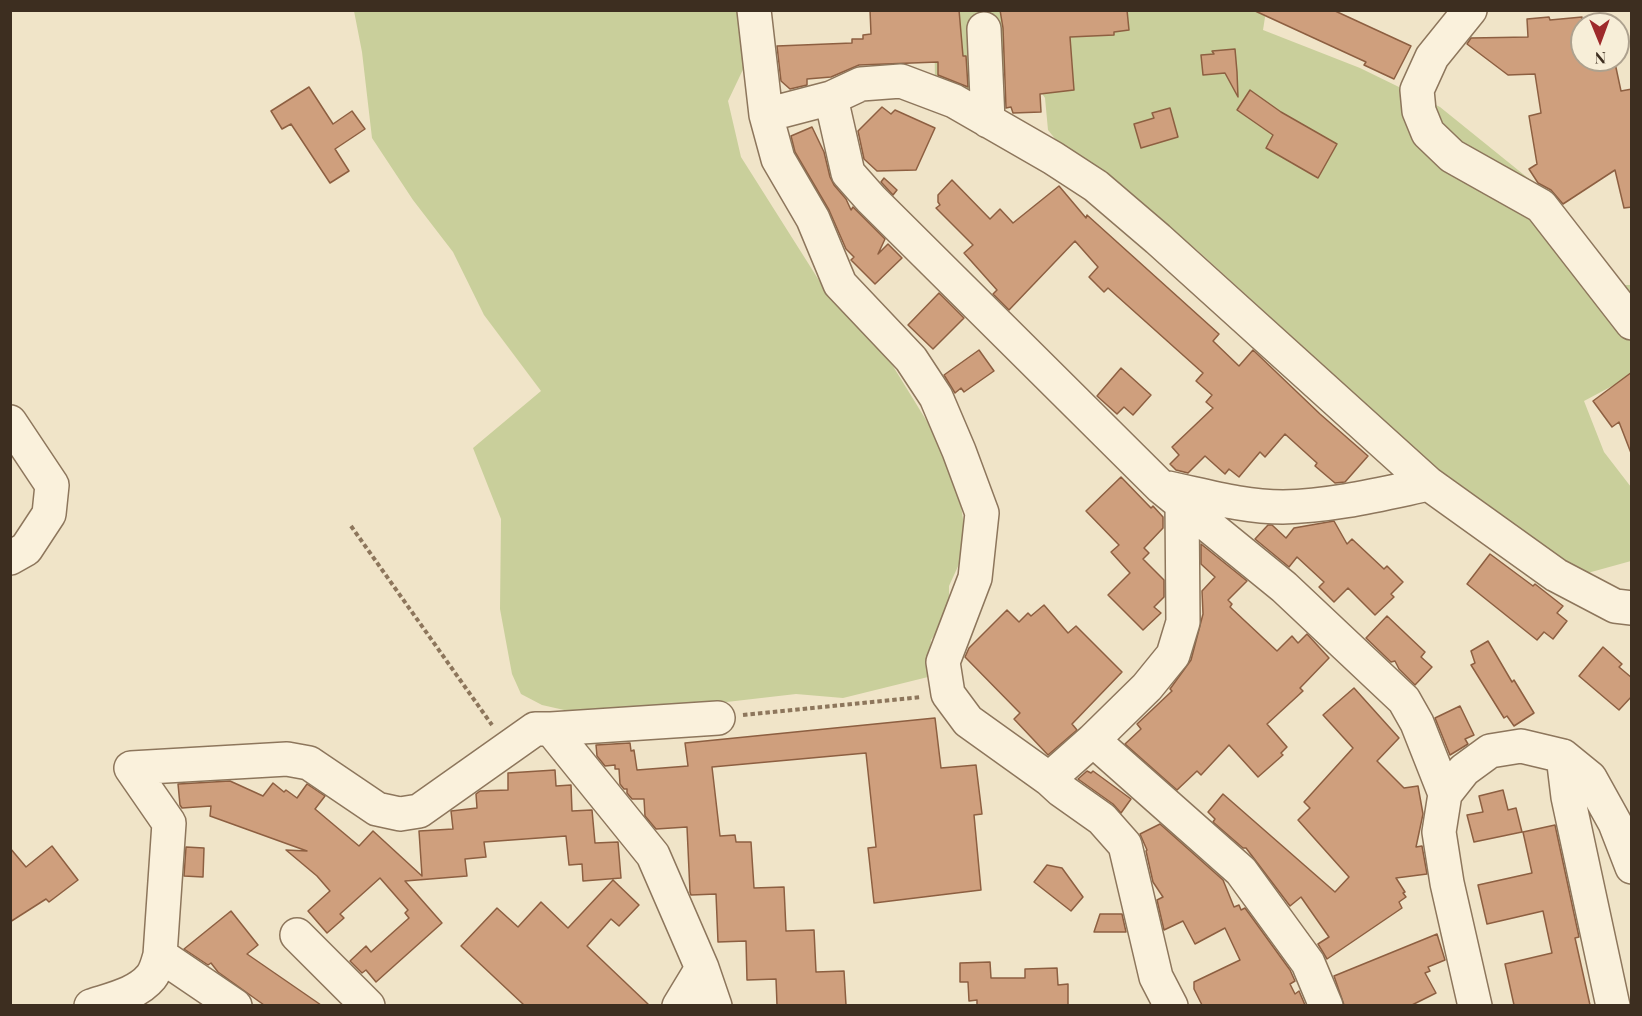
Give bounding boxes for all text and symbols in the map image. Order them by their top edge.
north arrow [1570,12,1630,72]
text: N [1594,48,1606,69]

